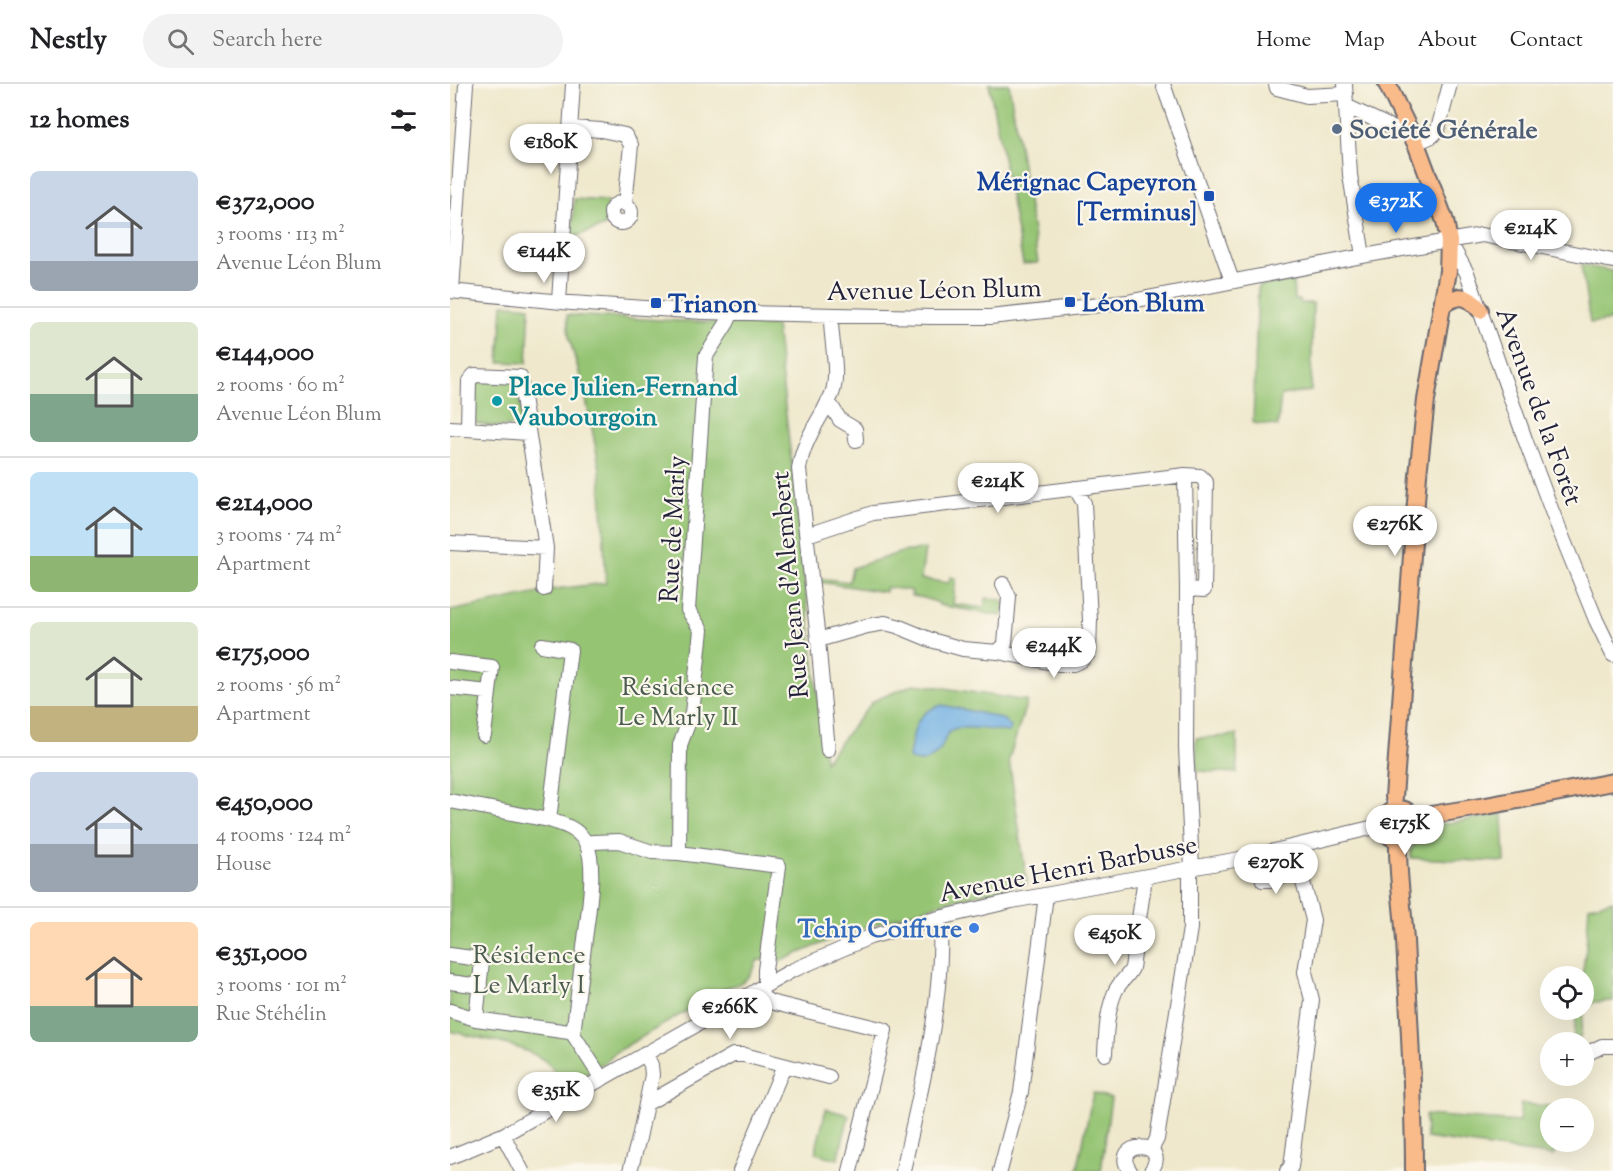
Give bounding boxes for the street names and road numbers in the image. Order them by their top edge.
street label: Avenue Léon Blum [826,271,1042,312]
street label: Avenue de la Forêt [1485,303,1591,511]
street label: Rue de Marly [652,454,697,604]
street label: Rue Jean d'Alembert [763,470,820,700]
street label: Avenue Henri Barbusse [936,827,1201,914]

